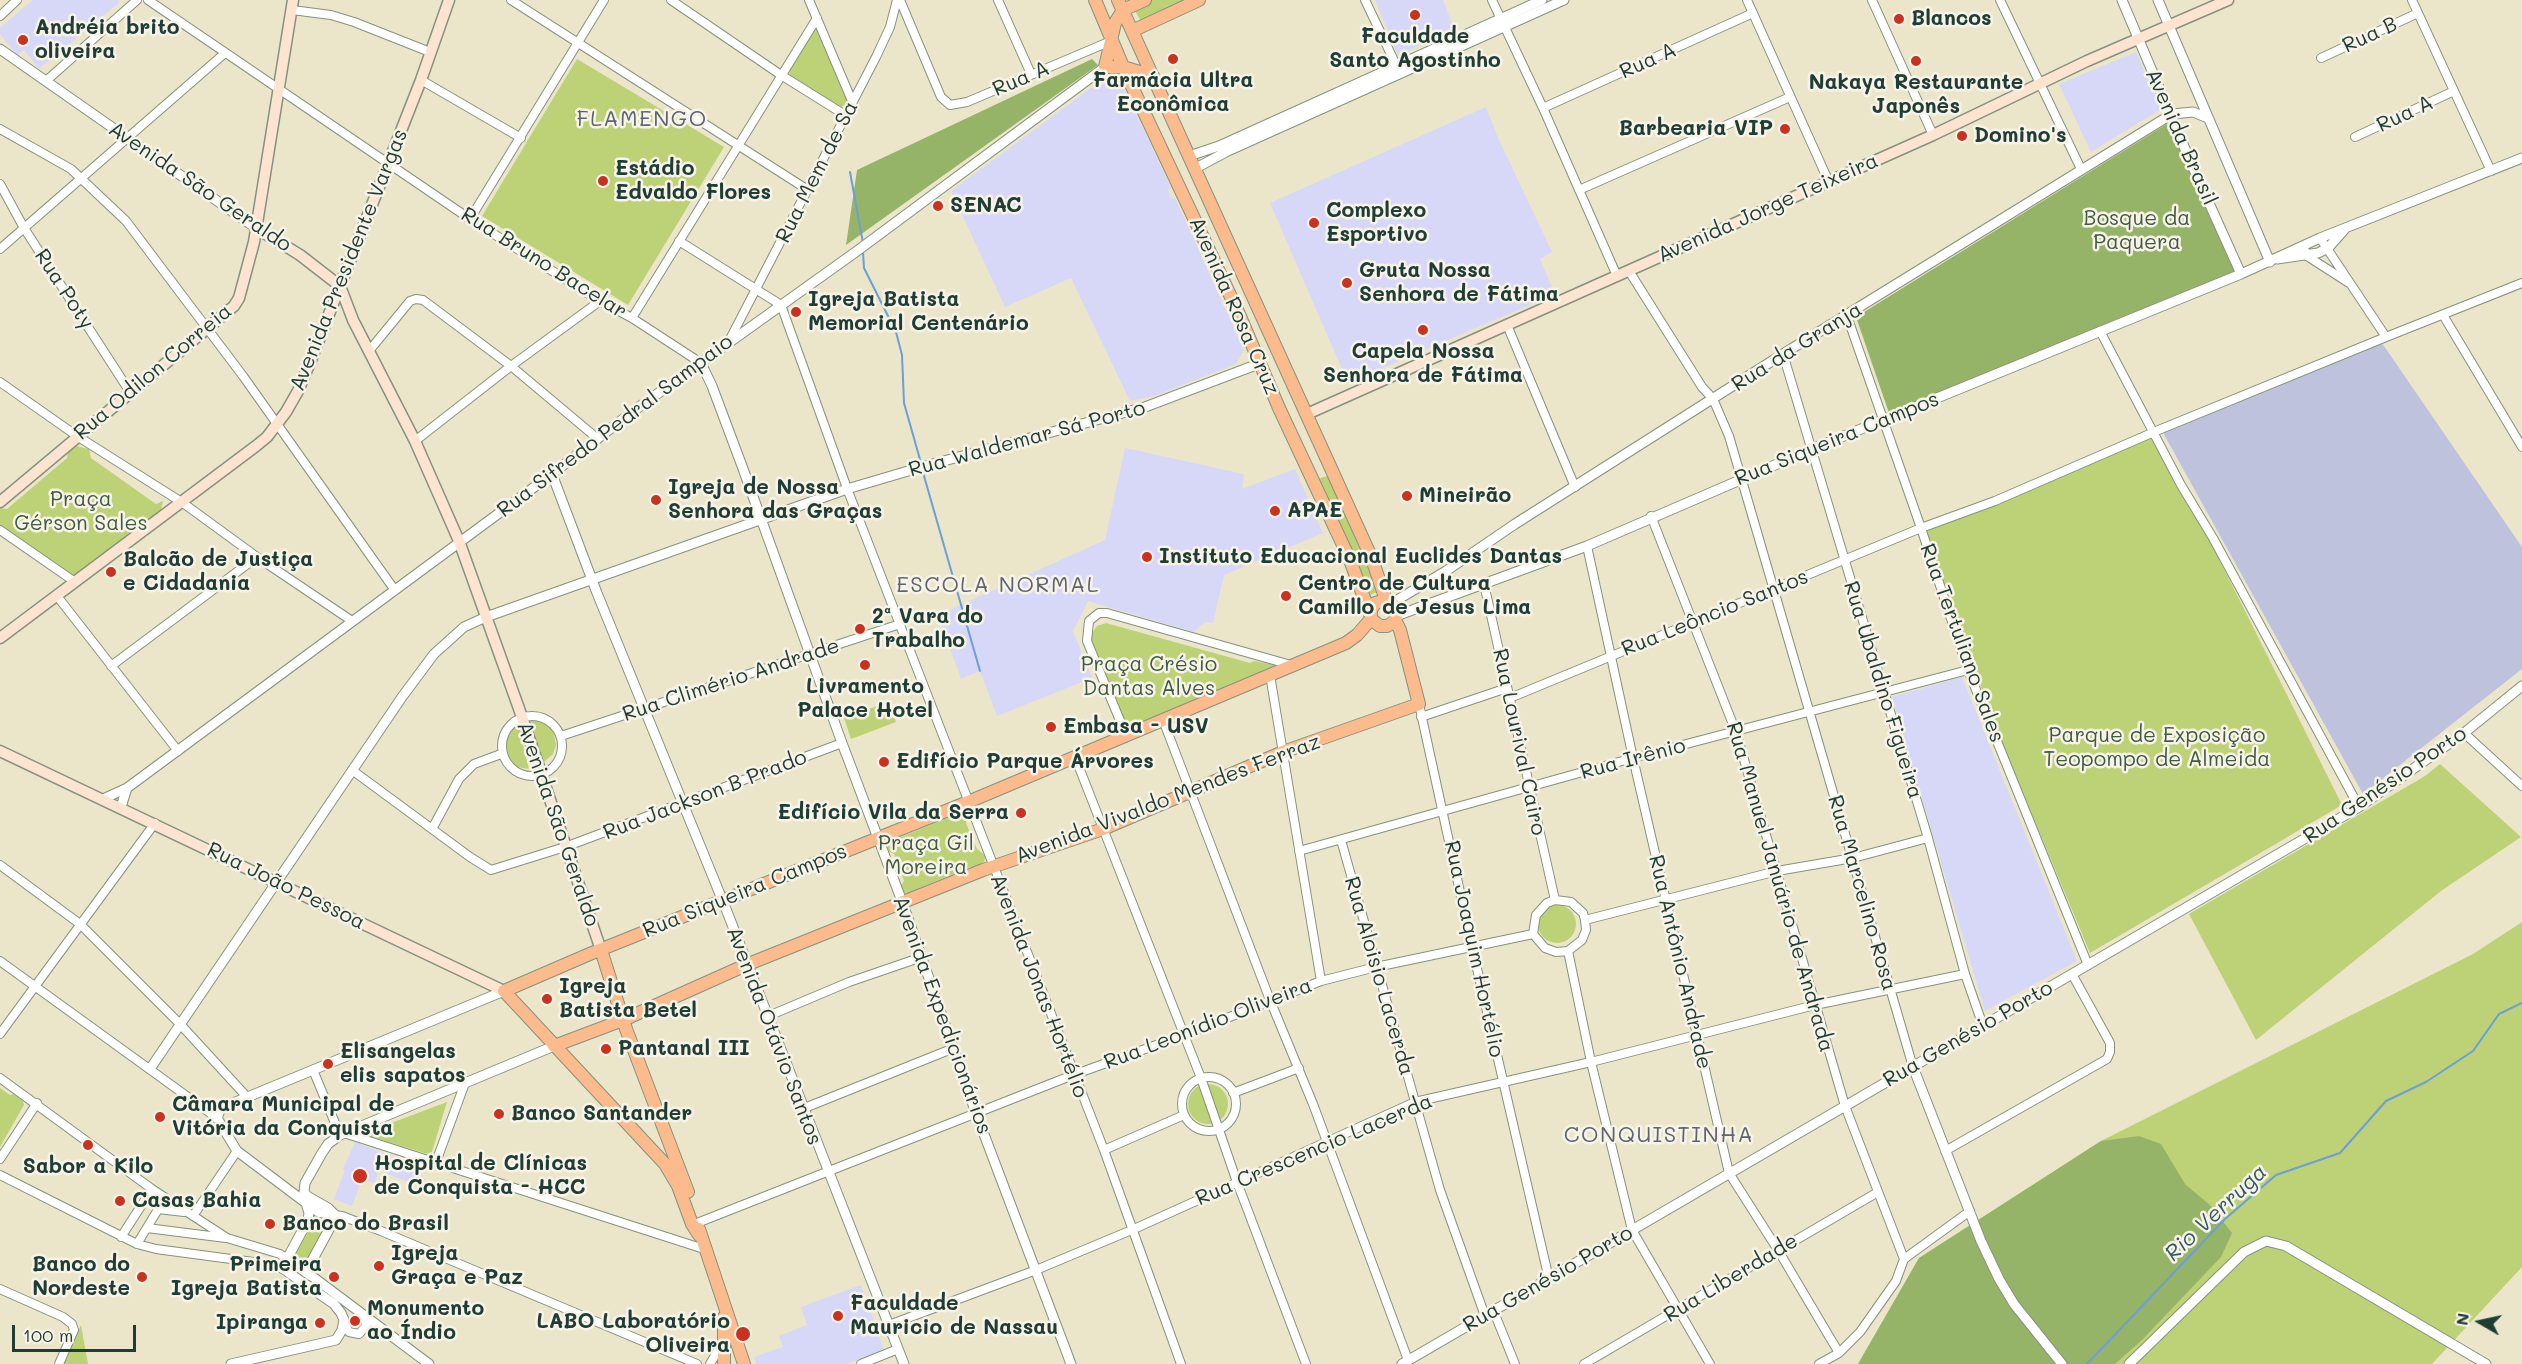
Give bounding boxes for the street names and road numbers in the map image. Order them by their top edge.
street label: Rua B [2338,11,2402,59]
street label: Rua A [1616,37,1680,85]
street label: Rua A [989,56,1053,102]
street label: Avenida Brasil [2140,65,2222,209]
street label: Rua A [2373,90,2437,138]
street label: Rua Mem de Sa [770,97,864,247]
street label: Avenida São Geraldo [104,116,296,258]
street label: Avenida Presidente Vargas [285,125,413,395]
street label: Avenida Jorge Teixeira [1654,148,1882,268]
street label: Rua Bruno Bacelar [456,202,632,324]
street label: Avenida Rosa Cruz [1183,213,1285,399]
street label: Rua Poty [29,244,99,334]
street label: Rua da Granja [1727,297,1867,397]
street label: Rua Odilon Correia [69,299,237,445]
street label: Rua Sifredo Pedral Sampaio [492,329,738,523]
street label: Rua Siqueira Campos [1731,386,1943,492]
street label: Rua Waldemar Sá Porto [906,395,1148,483]
street label: Rua Tertuliano Sales [1914,540,2010,746]
street label: Rua Leôncio Santos [1618,564,1812,662]
street label: Rua Ubaldino Figueira [1838,578,1928,802]
street label: Rua Climério Andrade [619,633,843,727]
street label: Rua Lourival Cairo [1487,646,1551,838]
street label: Avenida São Geraldo [511,718,605,930]
street label: Rua Manuel Januário de Andrada [1721,719,1839,1055]
street label: Rua Genésio Porto [2298,721,2472,849]
street label: Avenida Vivaldo Mendes Ferraz [1012,729,1324,869]
street label: Rua Irênio [1578,733,1688,785]
street label: Rua Jackson B Prado [600,745,810,845]
street label: Rua Marcelino Rosa [1822,792,1902,994]
street label: Rua João Pessoa [203,837,369,935]
street label: Rua Siqueira Campos [639,838,851,944]
street label: Rua Joaquim Hortélio [1439,838,1509,1060]
street label: Rua Antônio Andrade [1643,852,1717,1072]
street label: Avenida Jonas Hortélio [985,871,1093,1101]
street label: Rua Aloisio Lacerda [1339,874,1419,1078]
street label: Avenida Expedicionários [887,892,997,1138]
street label: Avenida Otávio Santos [721,923,827,1149]
street label: Rua Leonídio Oliveira [1100,973,1316,1075]
street label: Rua Genésio Porto [1879,975,2057,1093]
street label: Rua Crescencio Lacerda [1192,1089,1436,1211]
street label: Rua Genésio Porto [1459,1220,1637,1338]
street label: Rua Liberdade [1659,1228,1803,1328]

